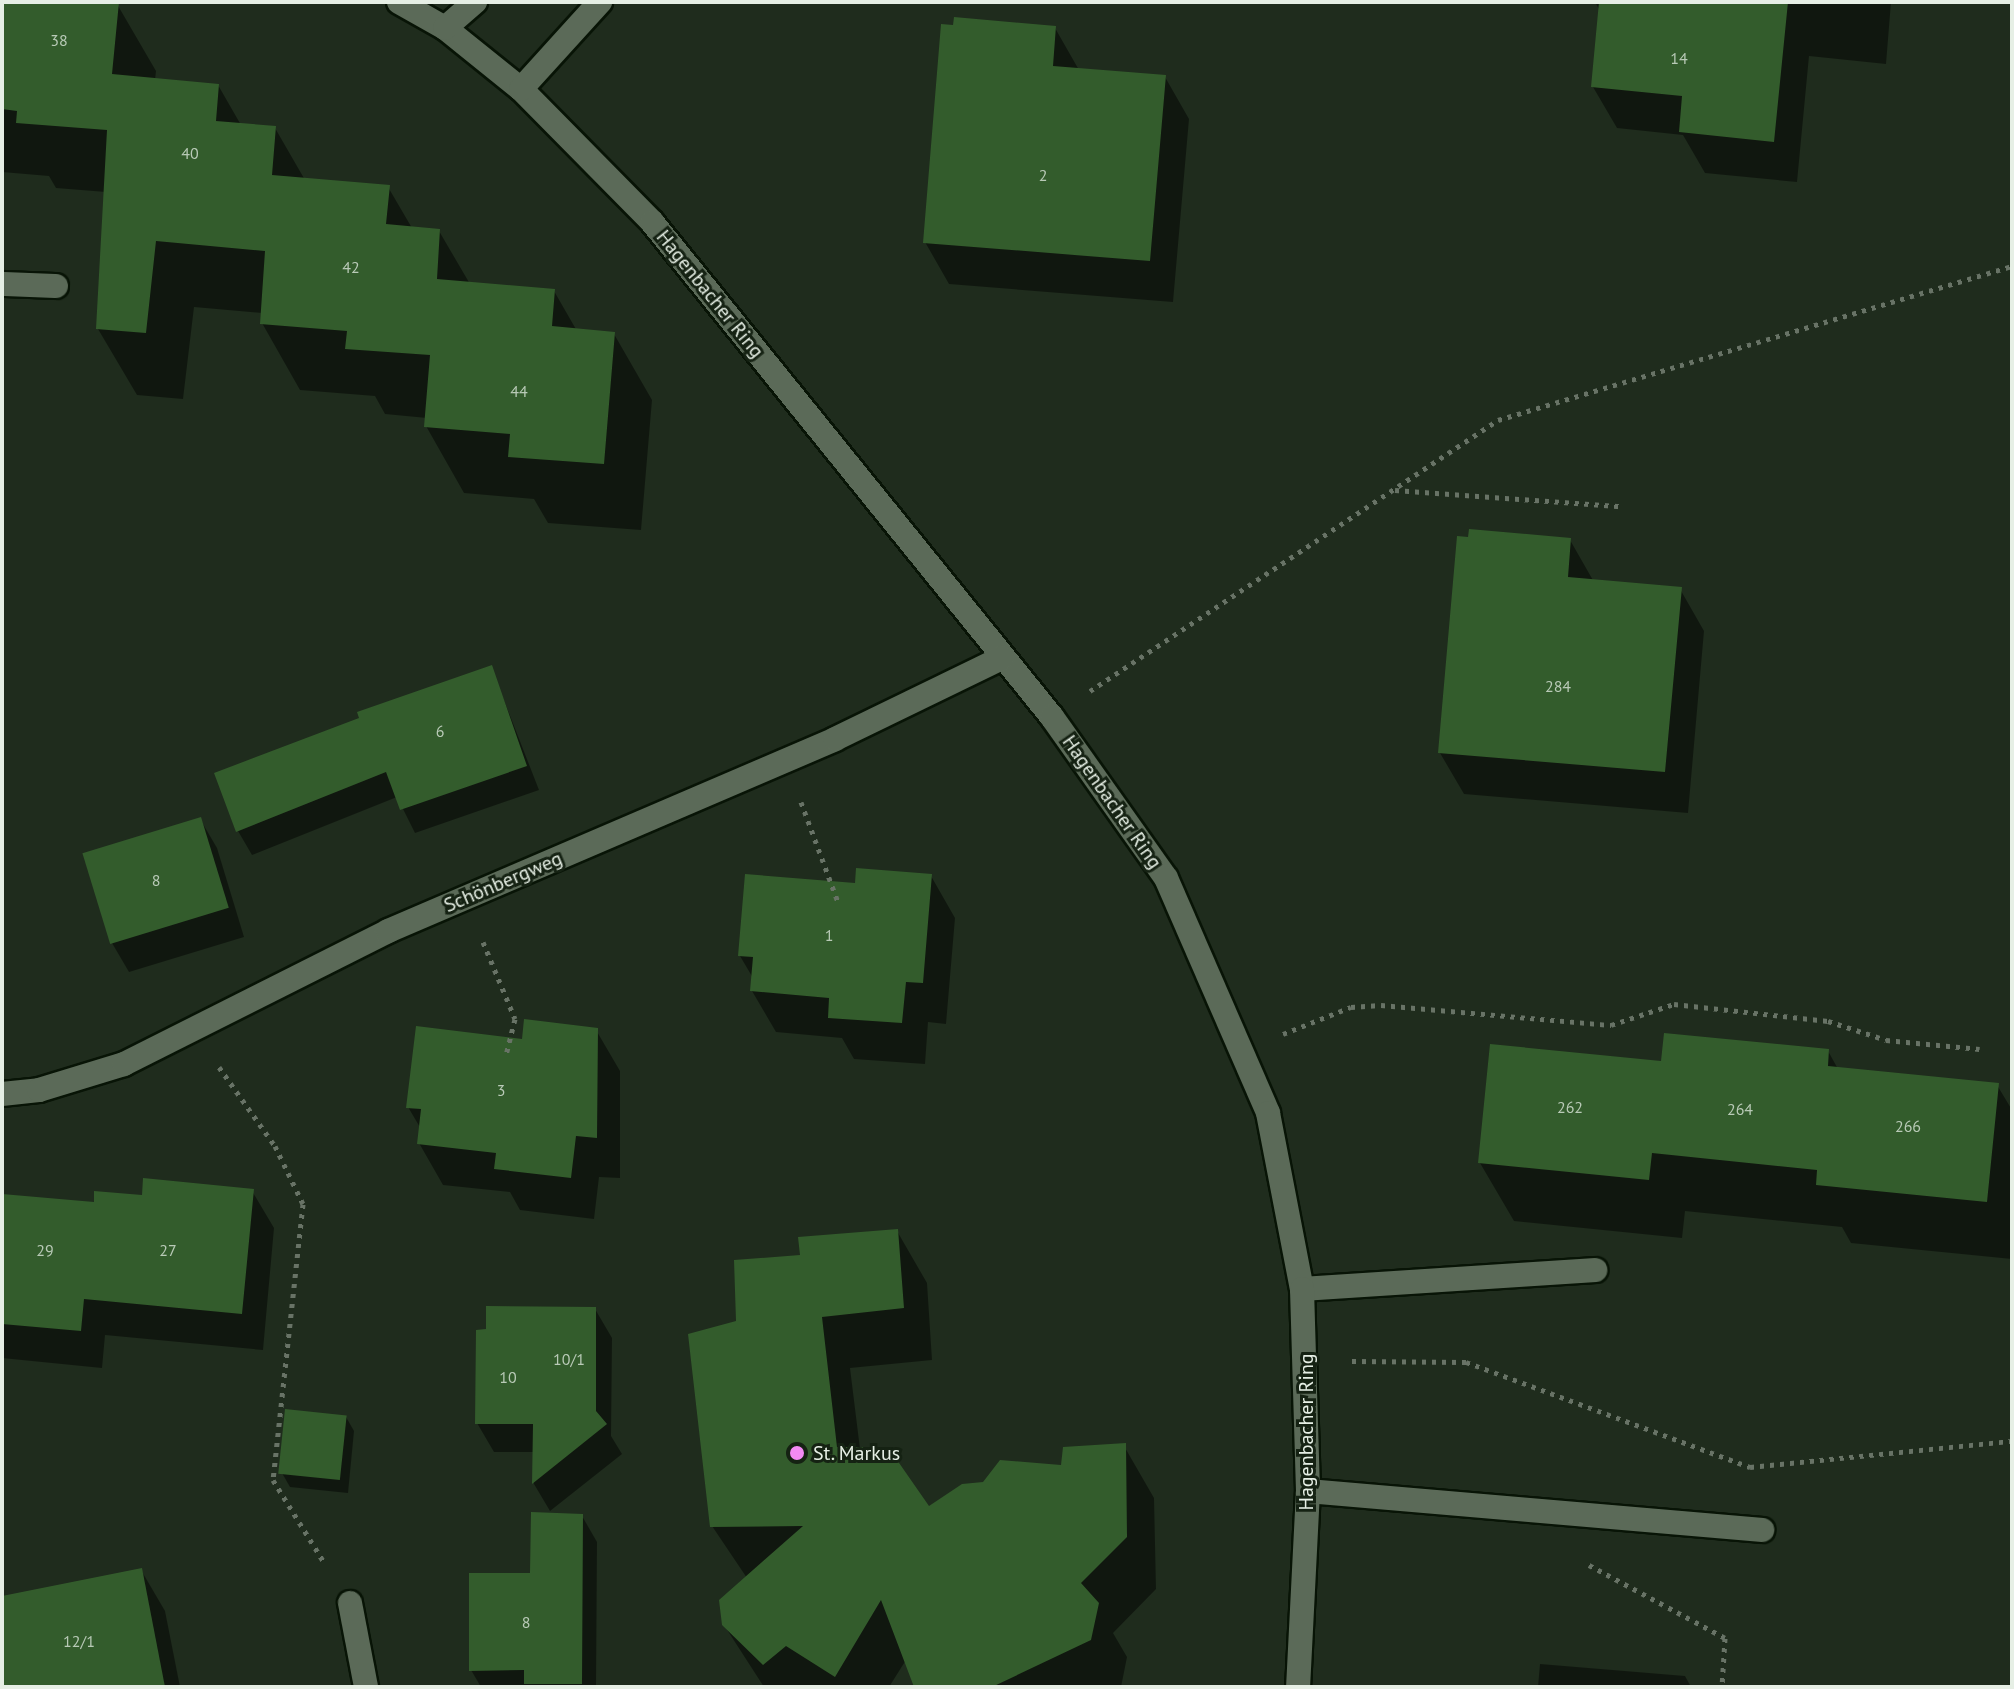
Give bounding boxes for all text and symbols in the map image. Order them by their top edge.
house number: 38 [50,30,68,50]
house number: 14 [1670,48,1688,68]
house number: 40 [181,143,199,163]
house number: 2 [1039,165,1047,185]
street label: Hagenbacher Ring [651,225,769,363]
house number: 42 [342,257,360,277]
house number: 44 [510,381,528,401]
house number: 284 [1545,676,1571,696]
house number: 6 [436,721,444,741]
street label: Hagenbacher Ring [1057,731,1167,873]
street label: Schönbergweg [440,846,566,918]
house number: 8 [152,870,160,890]
house number: 1 [825,925,833,945]
house number: 3 [497,1080,505,1100]
house number: 262 [1557,1097,1583,1117]
house number: 264 [1727,1099,1753,1119]
house number: 266 [1895,1116,1921,1136]
house number: 29 [36,1240,54,1260]
house number: 27 [159,1240,177,1260]
house number: 10/1 [553,1349,585,1369]
street label: Hagenbacher Ring [1294,1353,1318,1511]
house number: 10 [499,1367,517,1387]
place label: St. Markus [813,1441,902,1465]
marker: St. Markus [788,1444,806,1462]
house number: 8 [522,1612,530,1632]
house number: 12/1 [63,1631,95,1651]

